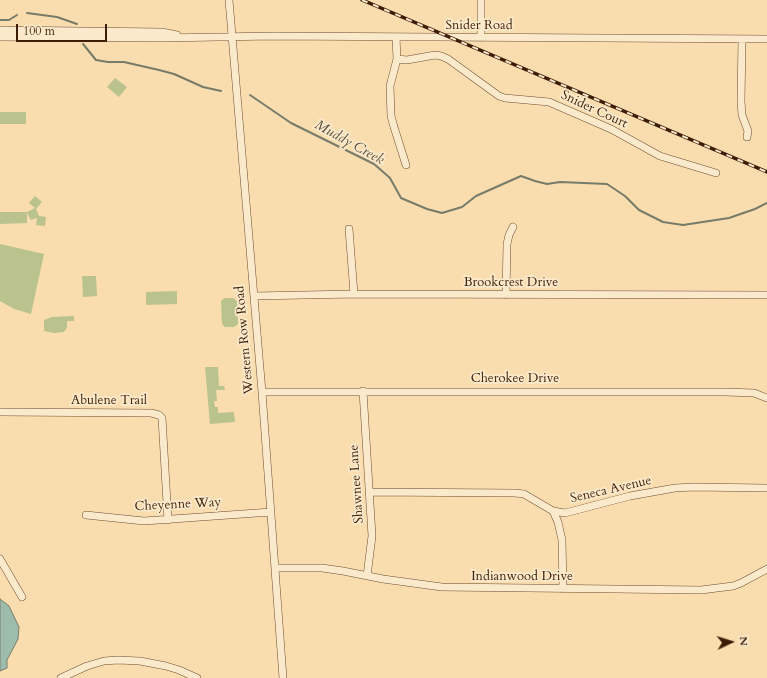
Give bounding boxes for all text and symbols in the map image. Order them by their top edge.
scale bar [18,16,109,42]
street label: Snider Road [445,18,513,34]
text: 100 m [23,23,55,39]
street label: Snider Court [558,88,630,132]
water label: Muddy Creek [311,117,387,169]
street label: Brookcrest Drive [464,275,558,291]
street label: Western Row Road [232,285,258,395]
street label: Cherokee Drive [471,371,559,387]
street label: Abulene Trail [71,393,147,409]
street label: Shawnee Lane [346,444,368,524]
street label: Seneca Avenue [569,473,653,507]
street label: Cheyenne Way [134,495,222,515]
street label: Indianwood Drive [471,569,573,585]
north arrow [711,622,751,662]
text: N [736,636,751,646]

